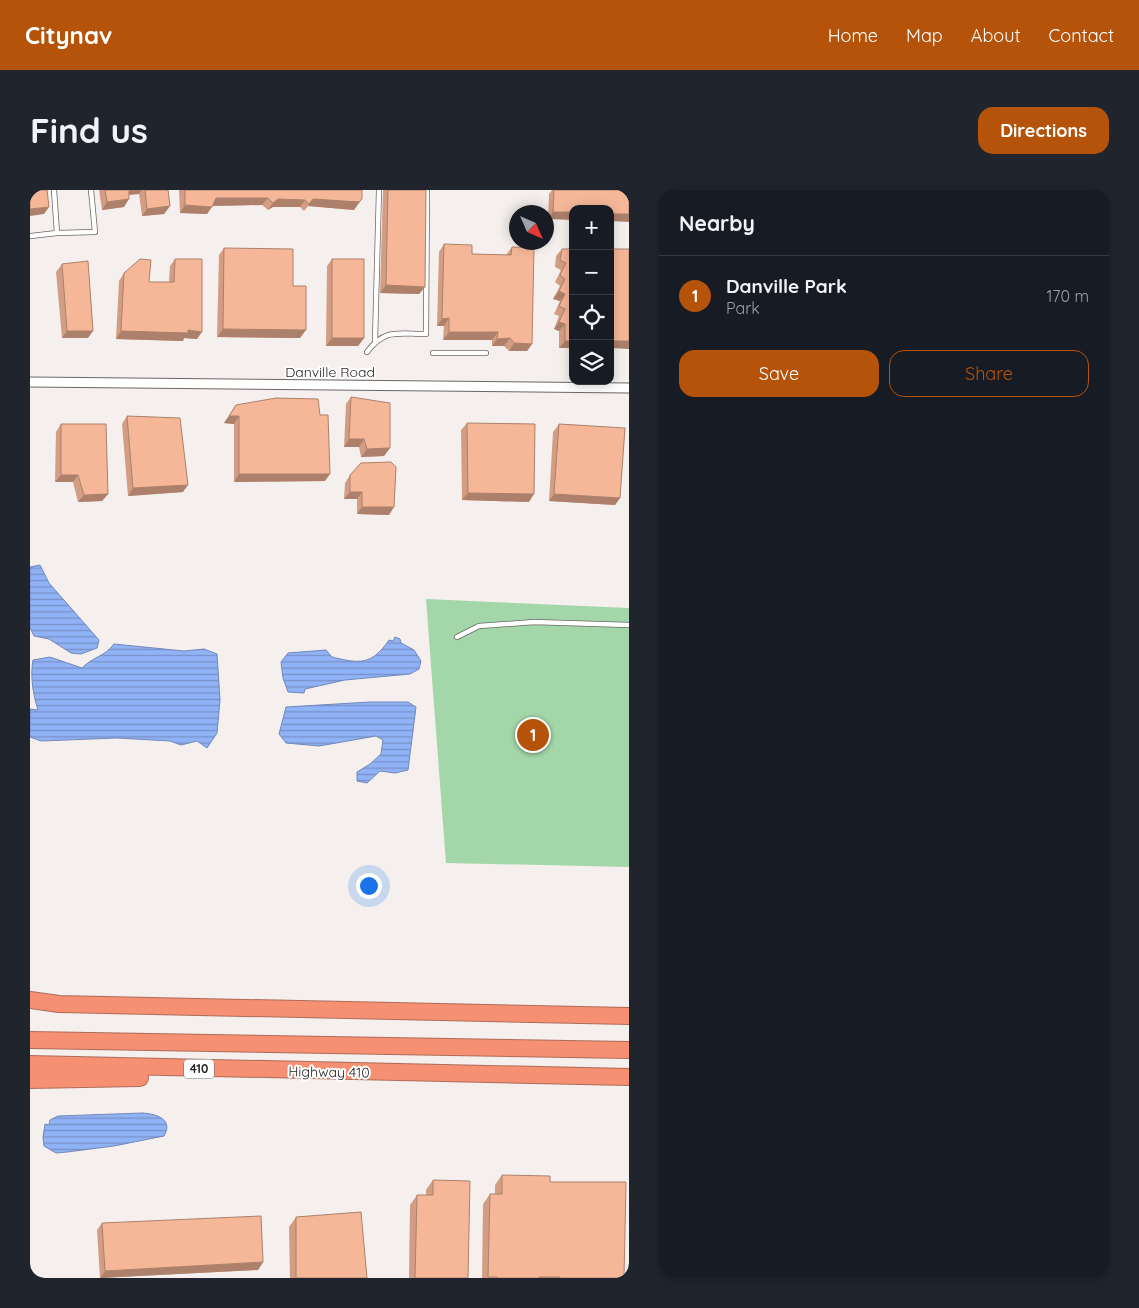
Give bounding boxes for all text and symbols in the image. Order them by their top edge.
text: Citynav [25,20,112,50]
text: Home [828,24,878,47]
text: Map [906,24,943,47]
text: About [971,24,1021,47]
text: Contact [1049,24,1114,47]
button: Directions [978,107,1109,154]
text: Find us [30,108,148,152]
north arrow [509,205,554,250]
map controls [569,205,614,385]
button: + [569,205,614,250]
text: Nearby [679,210,755,236]
button: − [569,250,614,295]
text: Danville Park [726,274,847,298]
text: 1 [692,286,698,306]
text: 170 m [1046,286,1089,306]
button: locate [569,295,614,340]
text: Park [726,298,760,318]
button: layers [569,340,614,385]
button: Save [679,350,879,397]
button: Share [889,350,1089,397]
street label: Danville Road [285,363,375,381]
pin: 1 [517,716,549,754]
your location [356,873,382,899]
road number: 410 [184,1060,214,1079]
street label: Highway 410 [288,1062,370,1082]

